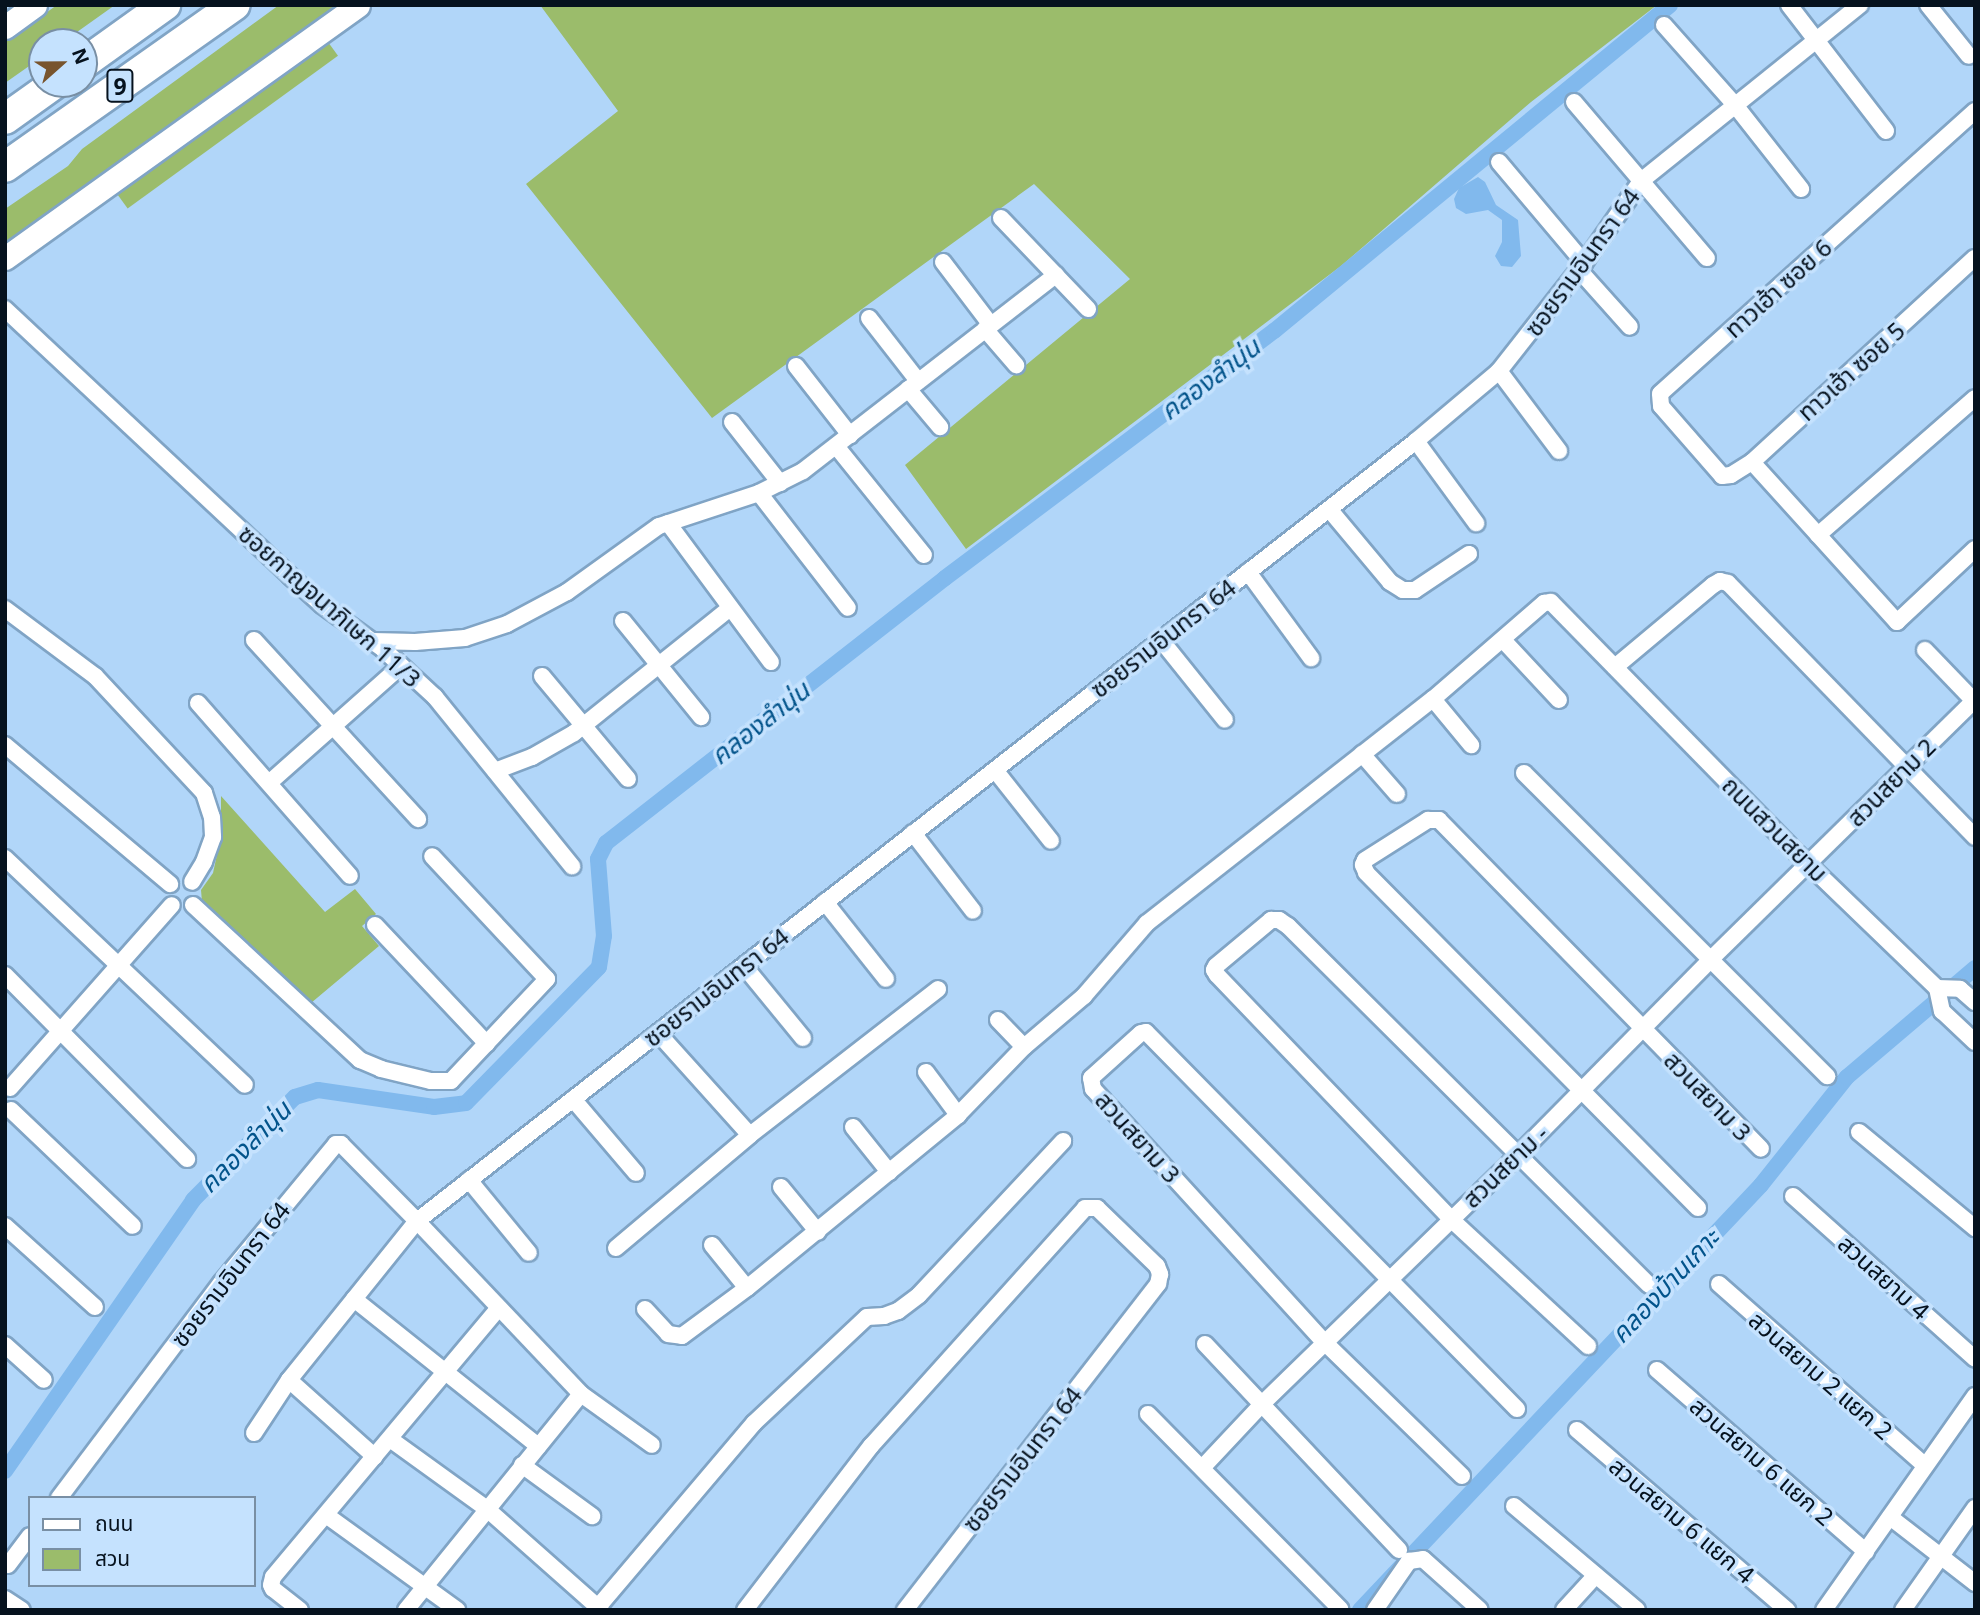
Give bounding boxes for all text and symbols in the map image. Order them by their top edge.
north arrow [28,28,98,98]
text: N [66,44,96,68]
road number: 9 [106,66,134,106]
street label: ซอยรามอินทรา 64 [1519,182,1645,342]
street label: ทาวเฮ้า ซอย 6 [1719,233,1837,343]
street label: ทาวเฮ้า ซอย 5 [1792,316,1910,426]
water label: คลองลำนุ่น [1154,331,1266,427]
street label: ซอยกาญจนาภิเษก 11/3 [233,519,427,693]
street label: ซอยรามอินทรา 64 [1085,573,1241,703]
water label: คลองลำนุ่น [704,675,816,771]
street label: สวนสยาม 2 [1841,732,1941,832]
street label: ถนนสวนสยาม [1717,771,1833,887]
street label: ซอยรามอินทรา 64 [638,922,794,1052]
street label: สวนสยาม 3 [1659,1045,1757,1147]
street label: สวนสยาม 3 [1090,1085,1186,1189]
water label: คลองลำนุ่น [193,1095,297,1199]
street label: สวนสยาม - [1457,1119,1553,1213]
street label: ซอยรามอินทรา 64 [165,1196,295,1352]
water label: คลองบ้านเกาะ [1604,1223,1726,1349]
street label: สวนสยาม 4 [1832,1229,1936,1325]
street label: สวนสยาม 2 แยก 2 [1743,1305,1899,1445]
street label: ซอยรามอินทรา 64 [957,1381,1087,1537]
street label: สวนสยาม 6 แยก 2 [1684,1391,1840,1531]
street label: สวนสยาม 6 แยก 4 [1604,1451,1760,1589]
legend [28,1496,256,1587]
text: ถนน [95,1509,133,1537]
text: สวน [95,1544,130,1572]

